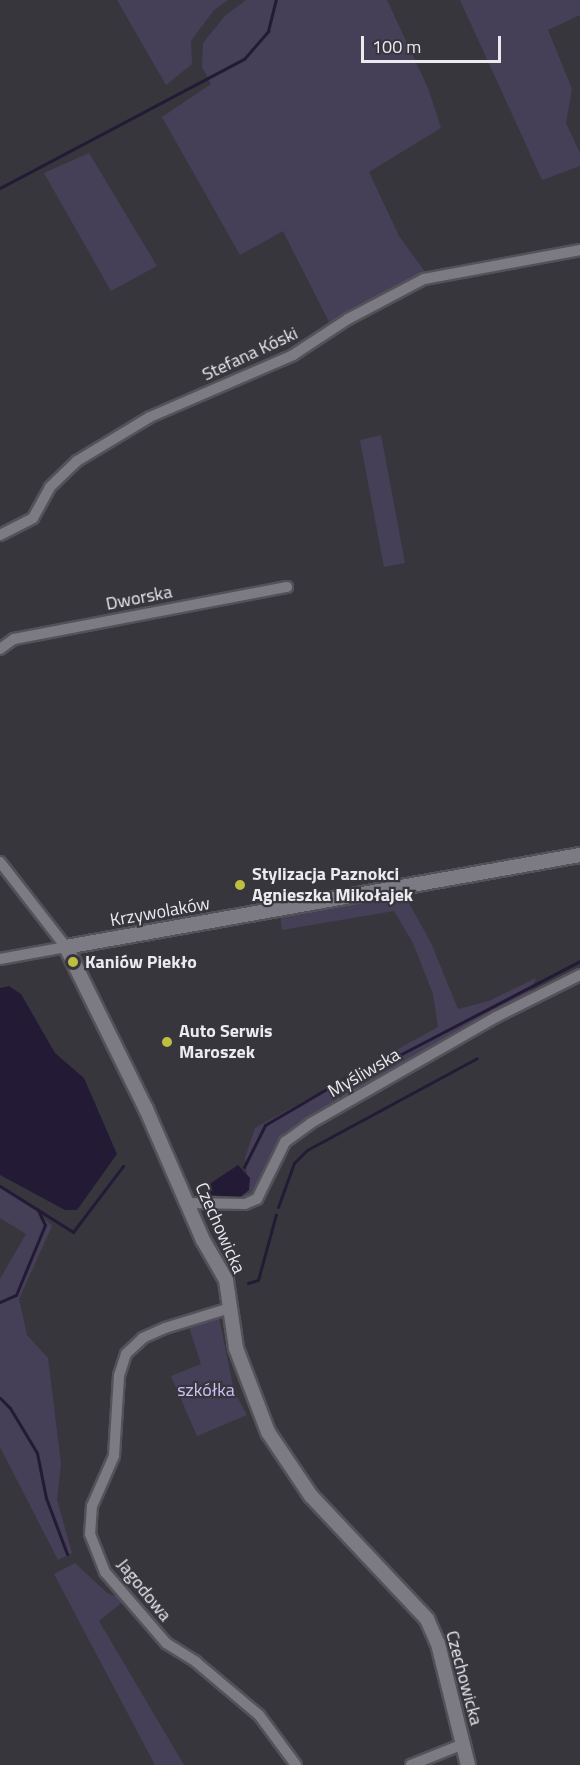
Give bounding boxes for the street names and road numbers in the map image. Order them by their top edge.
street label: Stefana Kóski [199,322,301,386]
street label: Dworska [104,581,174,615]
street label: Krzywolaków [108,893,212,931]
street label: Myśliwska [324,1044,404,1102]
street label: Czechowicka [190,1179,250,1277]
street label: Jagodowa [112,1554,176,1626]
street label: Czechowicka [441,1628,487,1728]

